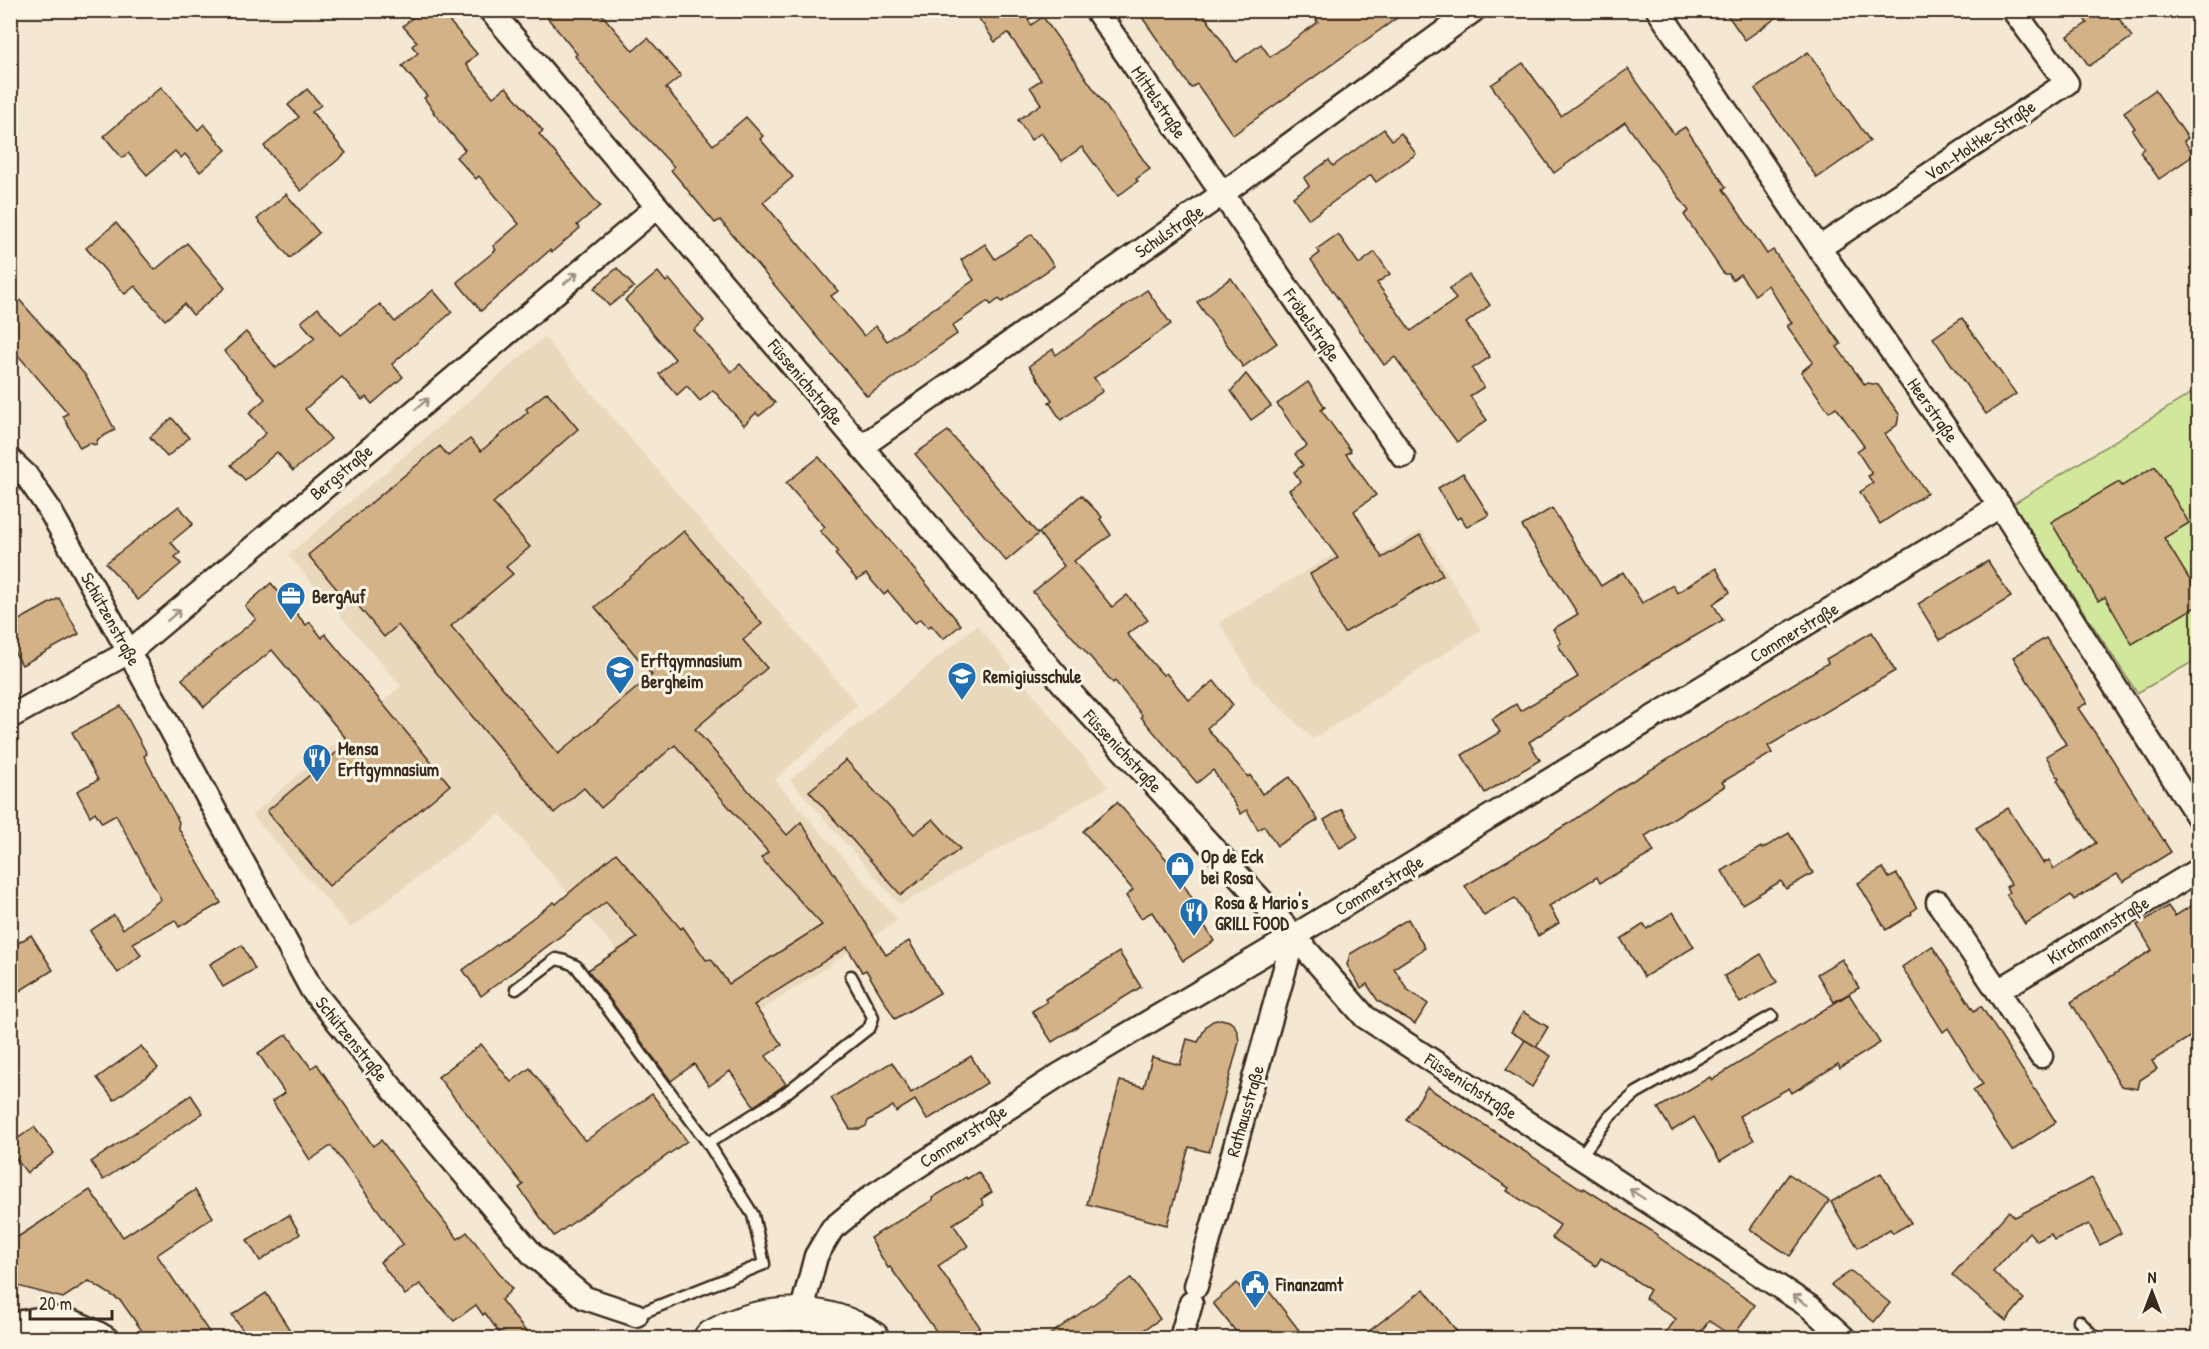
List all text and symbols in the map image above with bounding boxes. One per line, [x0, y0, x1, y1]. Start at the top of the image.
street label: Mittelstraße [1125, 61, 1193, 143]
street label: Von-Moltke-Straße [1920, 94, 2040, 186]
street label: Schulstraße [1130, 198, 1208, 264]
one-way arrow [563, 272, 579, 285]
street label: Fröbelstraße [1277, 283, 1346, 367]
street label: Füssenichstraße [762, 333, 849, 430]
street label: Heerstraße [1902, 373, 1964, 447]
one-way arrow [414, 397, 430, 410]
street label: Bergstraße [304, 438, 378, 506]
street label: Schützenstraße [75, 568, 147, 670]
office icon: BergAuf [275, 580, 307, 622]
place label: BergAuf [312, 584, 366, 610]
street label: Commerstraße [1745, 596, 1843, 668]
one-way arrow [167, 608, 182, 622]
place label: Erftgymnasium Bergheim [641, 648, 742, 695]
school or university icon: Erftgymnasium Bergheim [604, 654, 636, 696]
school or university icon: Remigiusschule [946, 660, 978, 702]
place label: Remigiusschule [983, 664, 1082, 690]
street label: Füssenichstraße [1077, 703, 1168, 798]
place label: Mensa Erftgymnasium [338, 736, 439, 783]
restaurant icon: Mensa Erftgymnasium [301, 742, 333, 784]
place label: Op de Eck bei Rosa [1201, 844, 1264, 890]
street label: Commerstraße [1330, 849, 1428, 921]
shop icon: Op de Eck bei Rosa [1164, 850, 1196, 892]
place label: Rosa & Mario's GRILL FOOD [1215, 890, 1308, 936]
street label: Kirchmannstraße [2043, 890, 2153, 970]
restaurant icon: Rosa & Mario's GRILL FOOD [1178, 896, 1210, 938]
street label: Schützenstraße [310, 991, 394, 1087]
street label: Füssenichstraße [1419, 1046, 1522, 1125]
street label: Rathausstraße [1220, 1062, 1270, 1160]
street label: Commerstraße [914, 1098, 1012, 1174]
one-way arrow [1629, 1188, 1646, 1200]
north arrow [2122, 1262, 2182, 1322]
text: N [2148, 1266, 2157, 1288]
public building icon: Finanzamt [1239, 1268, 1271, 1310]
place label: Finanzamt [1275, 1272, 1344, 1297]
scale bar [30, 1283, 112, 1321]
text: 20 m [39, 1291, 72, 1316]
one-way arrow [1792, 1294, 1809, 1306]

